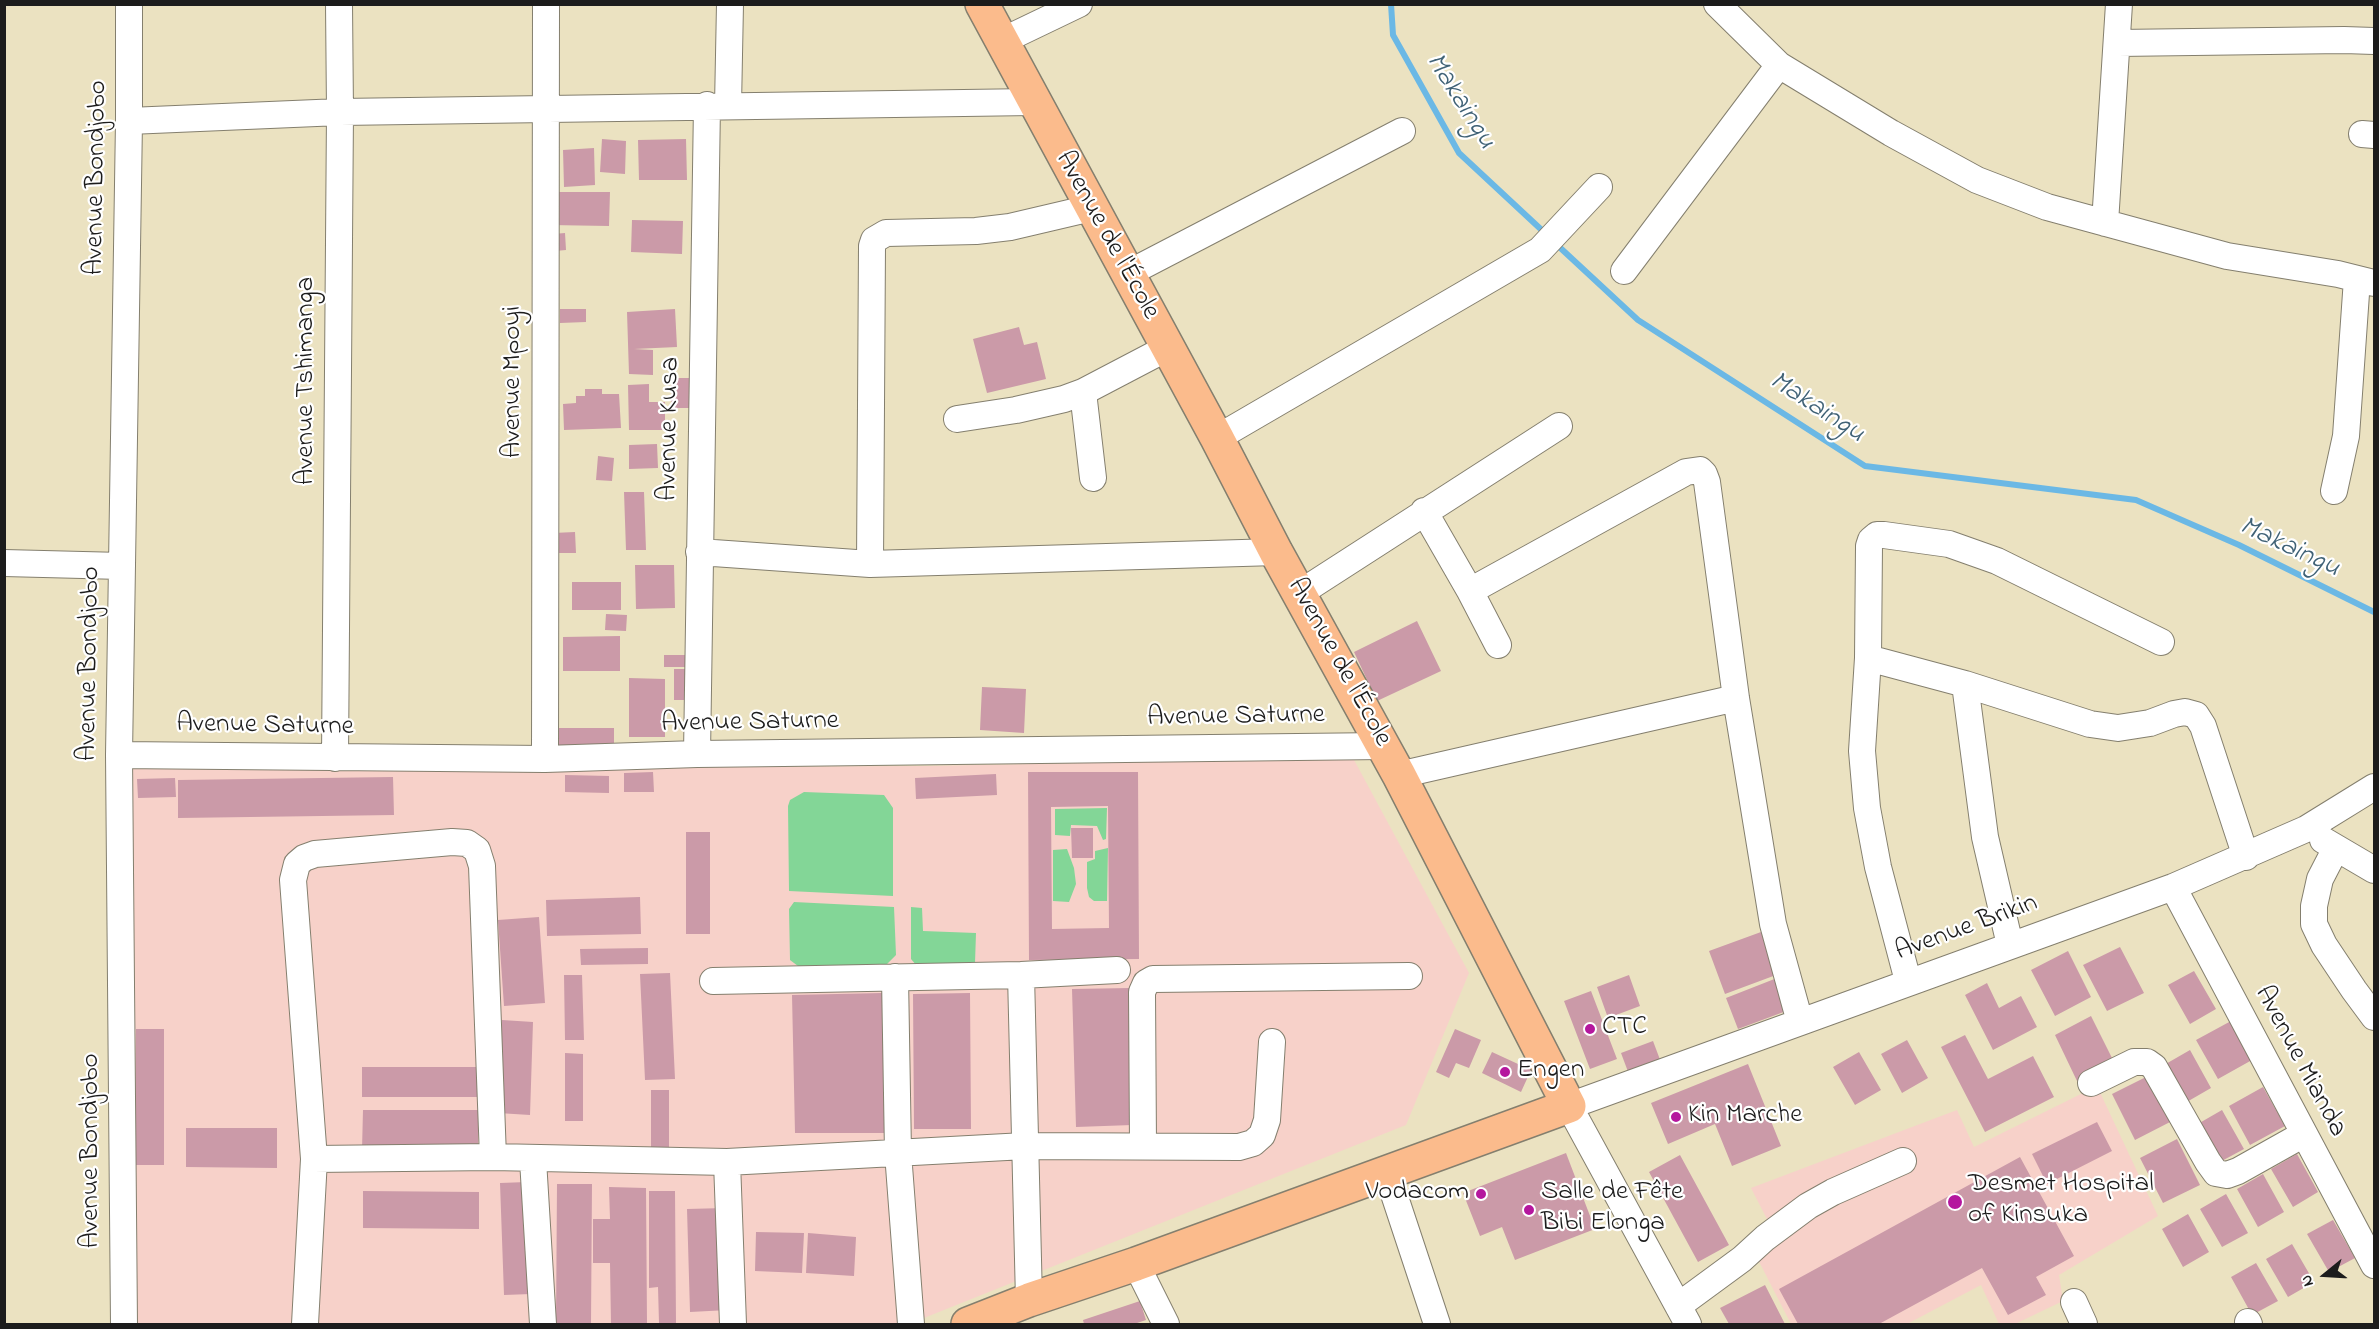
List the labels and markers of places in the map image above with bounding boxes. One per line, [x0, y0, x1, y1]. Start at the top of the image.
place label: CTC [1602, 1013, 1647, 1045]
marker: CTC [1583, 1022, 1597, 1036]
place label: Engen [1517, 1056, 1584, 1088]
marker: Engen [1498, 1065, 1512, 1079]
place label: Kin Marche [1688, 1101, 1802, 1133]
marker: Kin Marche [1669, 1110, 1683, 1124]
place label: Desmet Hospital of Kinsuka [1968, 1170, 2154, 1233]
place label: Vodacom [1366, 1178, 1469, 1210]
place label: Salle de Fête Bibi Elonga [1541, 1178, 1683, 1241]
marker: Vodacom [1474, 1187, 1488, 1201]
marker: Desmet Hospital of Kinsuka [1946, 1193, 1964, 1211]
marker: Salle de Fête Bibi Elonga [1522, 1203, 1536, 1217]

